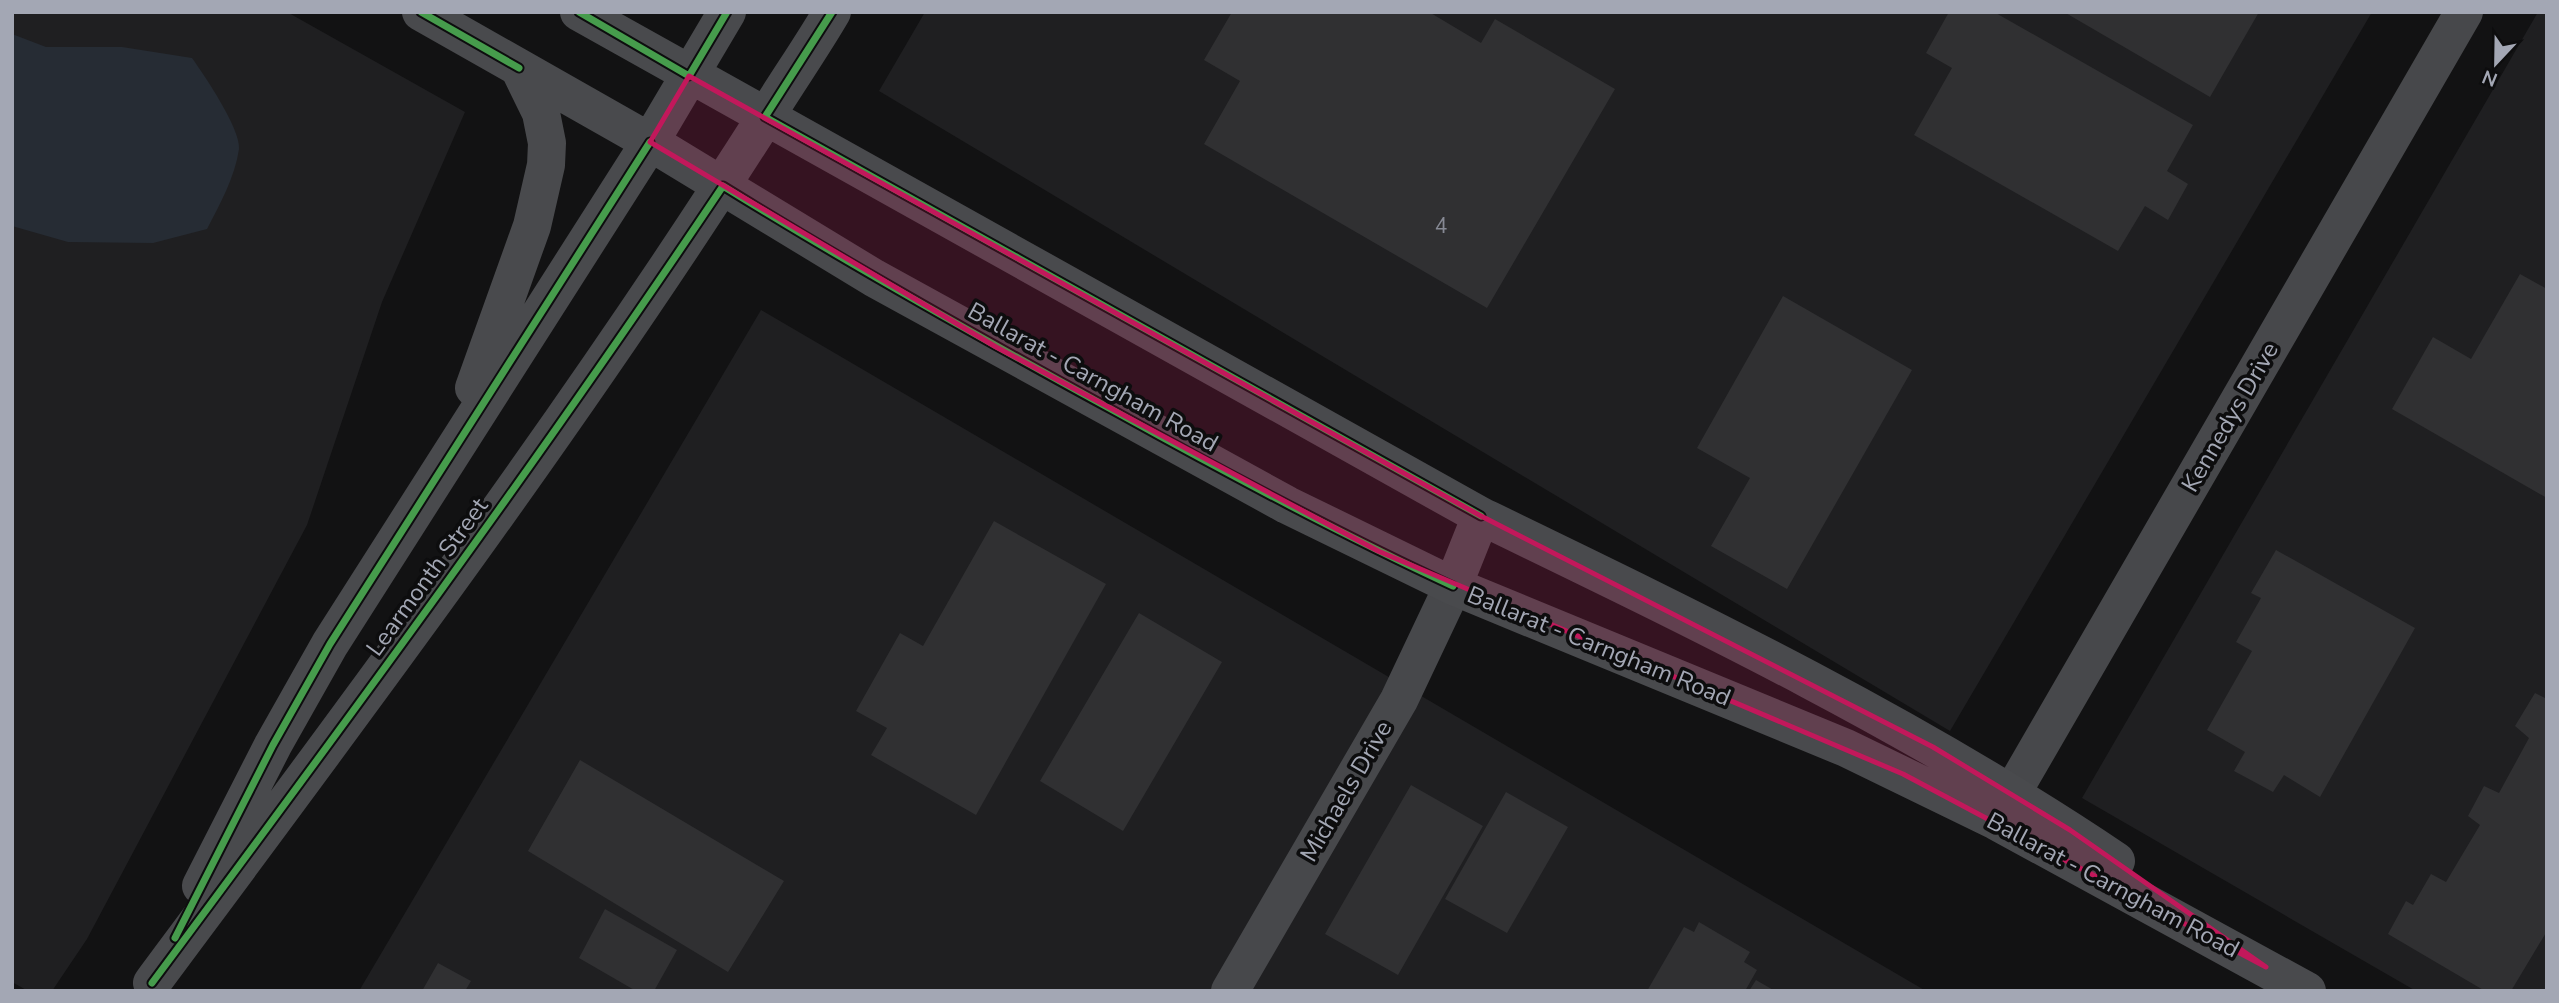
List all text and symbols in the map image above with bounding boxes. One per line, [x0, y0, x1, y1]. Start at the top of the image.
north arrow [2461, 28, 2531, 98]
text: N [2479, 63, 2501, 93]
house number: 4 [1435, 212, 1447, 240]
street label: Ballarat - Carngham Road [962, 295, 1224, 459]
street label: Kennedys Drive [2174, 336, 2286, 498]
street label: Learmonth Street [359, 491, 496, 663]
street label: Ballarat - Carngham Road [1462, 578, 1736, 714]
street label: Michaels Drive [1293, 715, 1399, 867]
street label: Ballarat - Carngham Road [1981, 805, 2245, 965]

